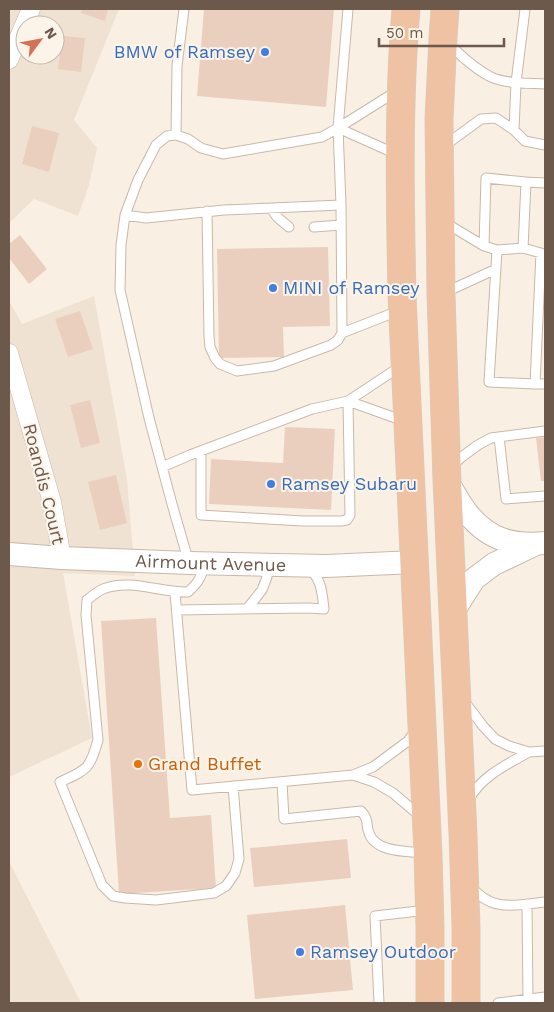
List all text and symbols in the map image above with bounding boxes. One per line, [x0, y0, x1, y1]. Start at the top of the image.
north arrow [15, 15, 65, 65]
scale bar [379, 15, 504, 47]
text: N [41, 24, 61, 42]
text: 50 m [386, 24, 423, 42]
place label: BMW of Ramsey [114, 41, 256, 62]
marker: BMW of Ramsey [259, 46, 271, 58]
place label: MINI of Ramsey [283, 277, 420, 298]
marker: MINI of Ramsey [267, 282, 279, 294]
street label: Roandis Court [19, 421, 70, 547]
place label: Ramsey Subaru [281, 473, 417, 494]
marker: Ramsey Subaru [265, 478, 277, 490]
street label: Airmount Avenue [135, 550, 286, 575]
place label: Grand Buffet [148, 753, 262, 774]
marker: Grand Buffet [132, 758, 144, 770]
place label: Ramsey Outdoor [310, 941, 456, 962]
marker: Ramsey Outdoor [294, 946, 306, 958]

